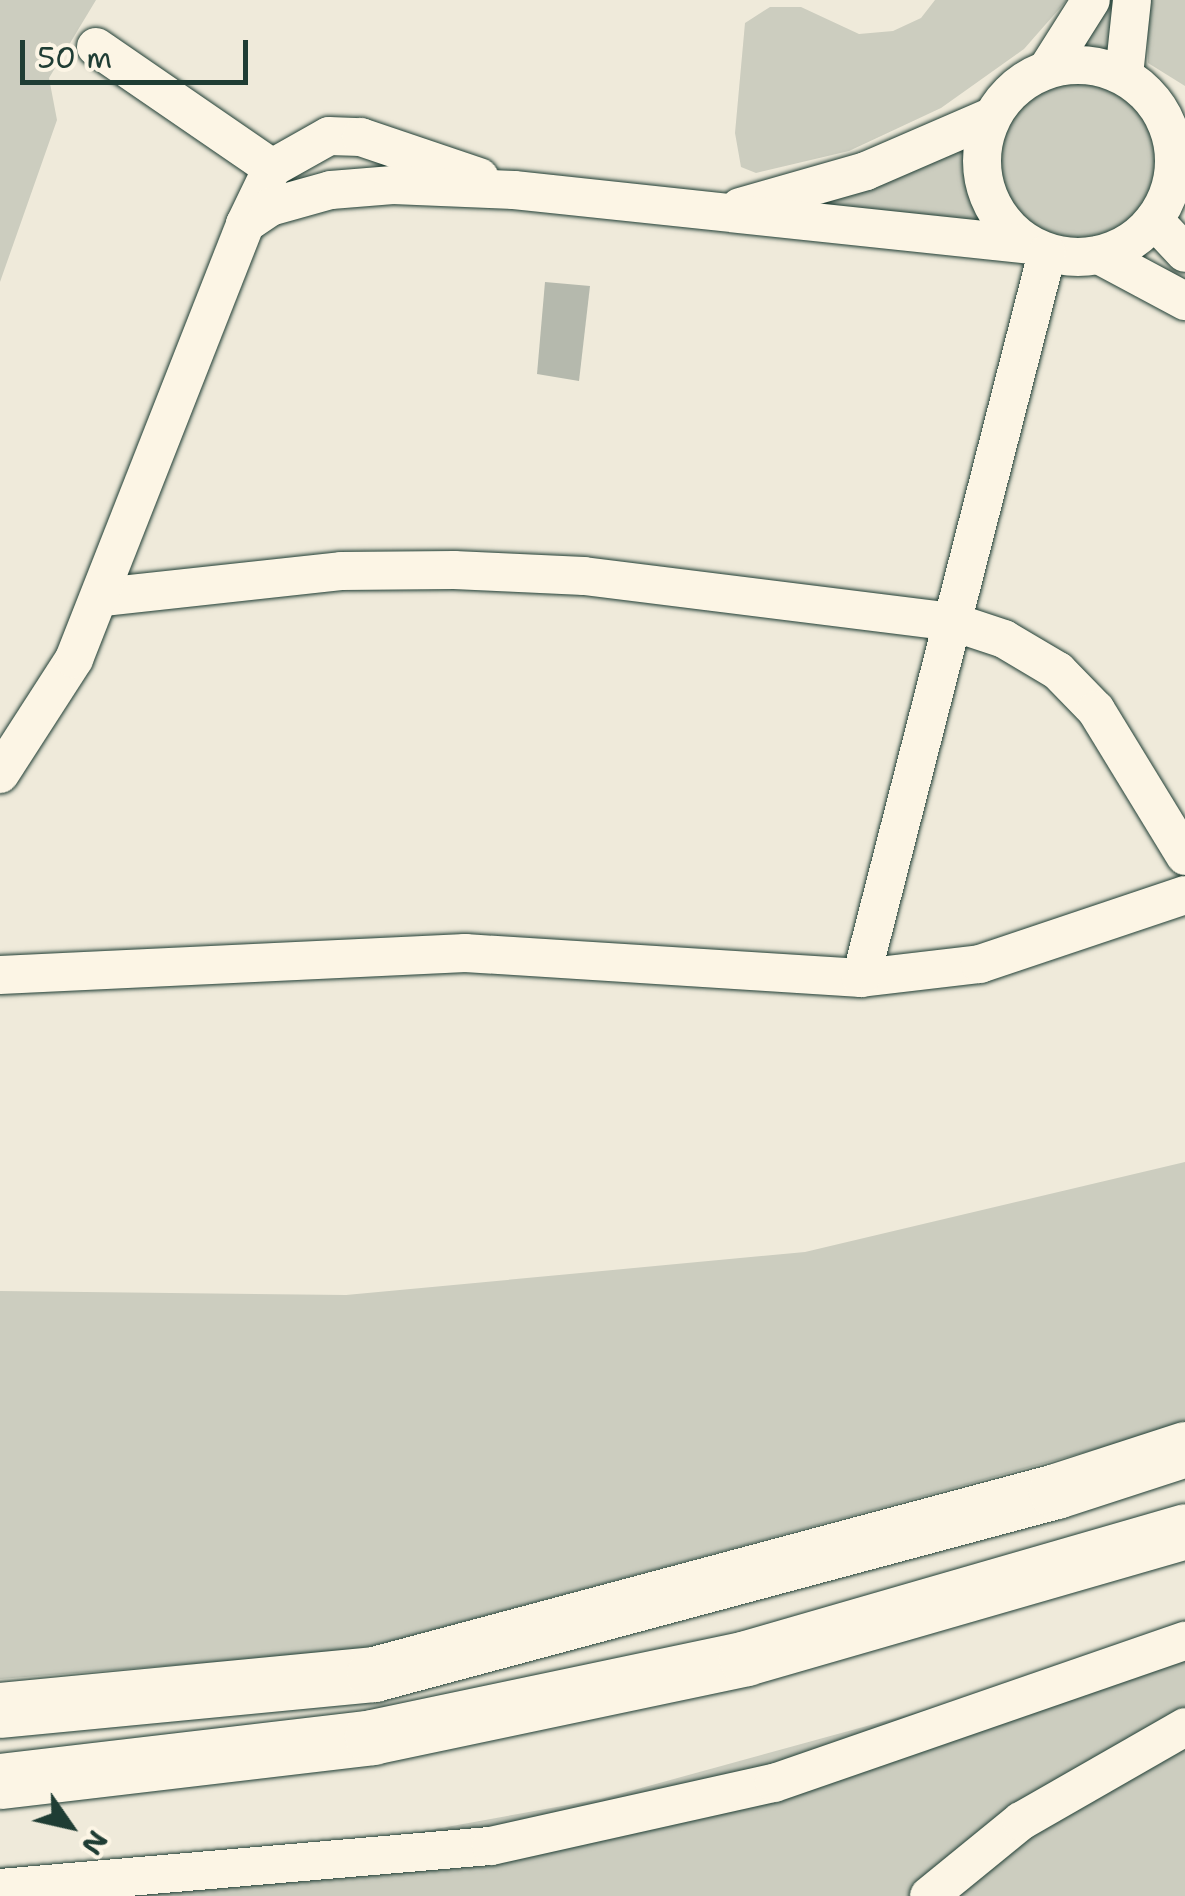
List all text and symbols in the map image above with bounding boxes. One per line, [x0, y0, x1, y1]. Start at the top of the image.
scale bar [25, 20, 252, 82]
text: 50 m [37, 37, 112, 78]
north arrow [20, 1776, 120, 1876]
text: N [73, 1823, 117, 1863]

